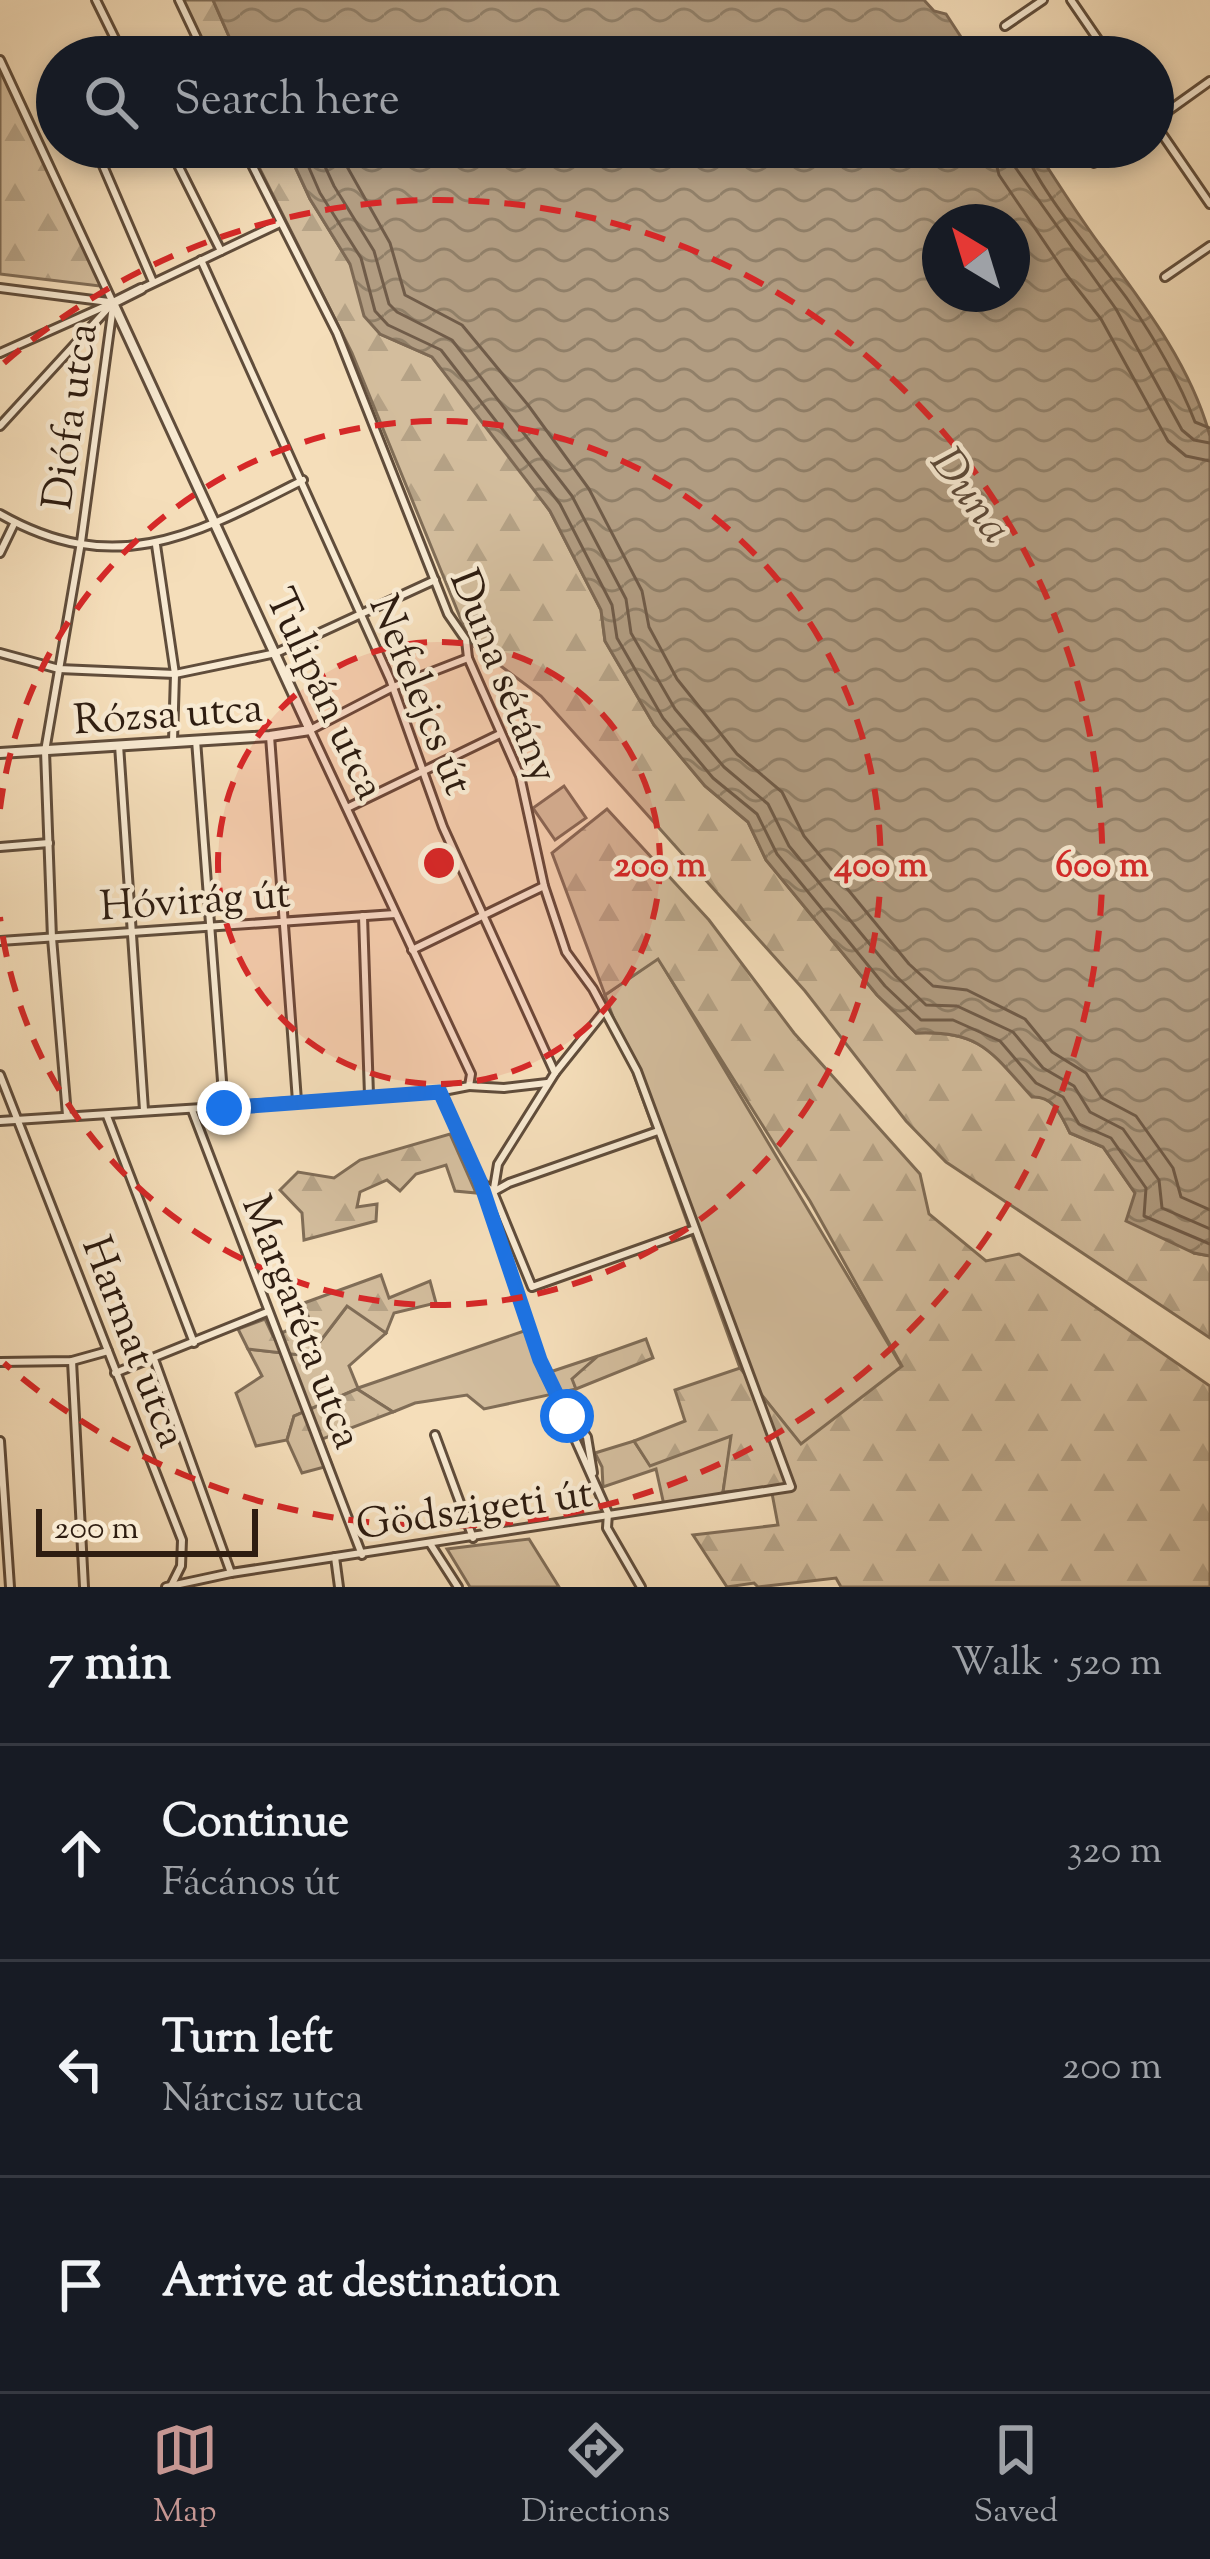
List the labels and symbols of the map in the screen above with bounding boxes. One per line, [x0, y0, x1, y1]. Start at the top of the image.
north arrow [922, 204, 1030, 312]
street label: Diófa utca [30, 320, 116, 514]
water label: Duna [911, 436, 1026, 559]
street label: Duna sétány [431, 561, 571, 792]
street label: Tulipán utca [247, 580, 398, 811]
street label: Nefelejcs út [351, 587, 486, 805]
street label: Rózsa utca [72, 680, 265, 754]
text: 200 m [614, 841, 706, 893]
text: 400 m [833, 841, 928, 893]
text: 600 m [1055, 841, 1149, 893]
centre of rings [418, 842, 460, 884]
street label: Hóvirág út [98, 866, 293, 940]
route end [197, 1081, 251, 1135]
street label: Margaréta utca [223, 1187, 375, 1458]
street label: Harmat utca [64, 1229, 199, 1457]
route start [540, 1389, 594, 1443]
street label: Gödszigeti út [352, 1466, 597, 1558]
scale bar [36, 1503, 258, 1556]

